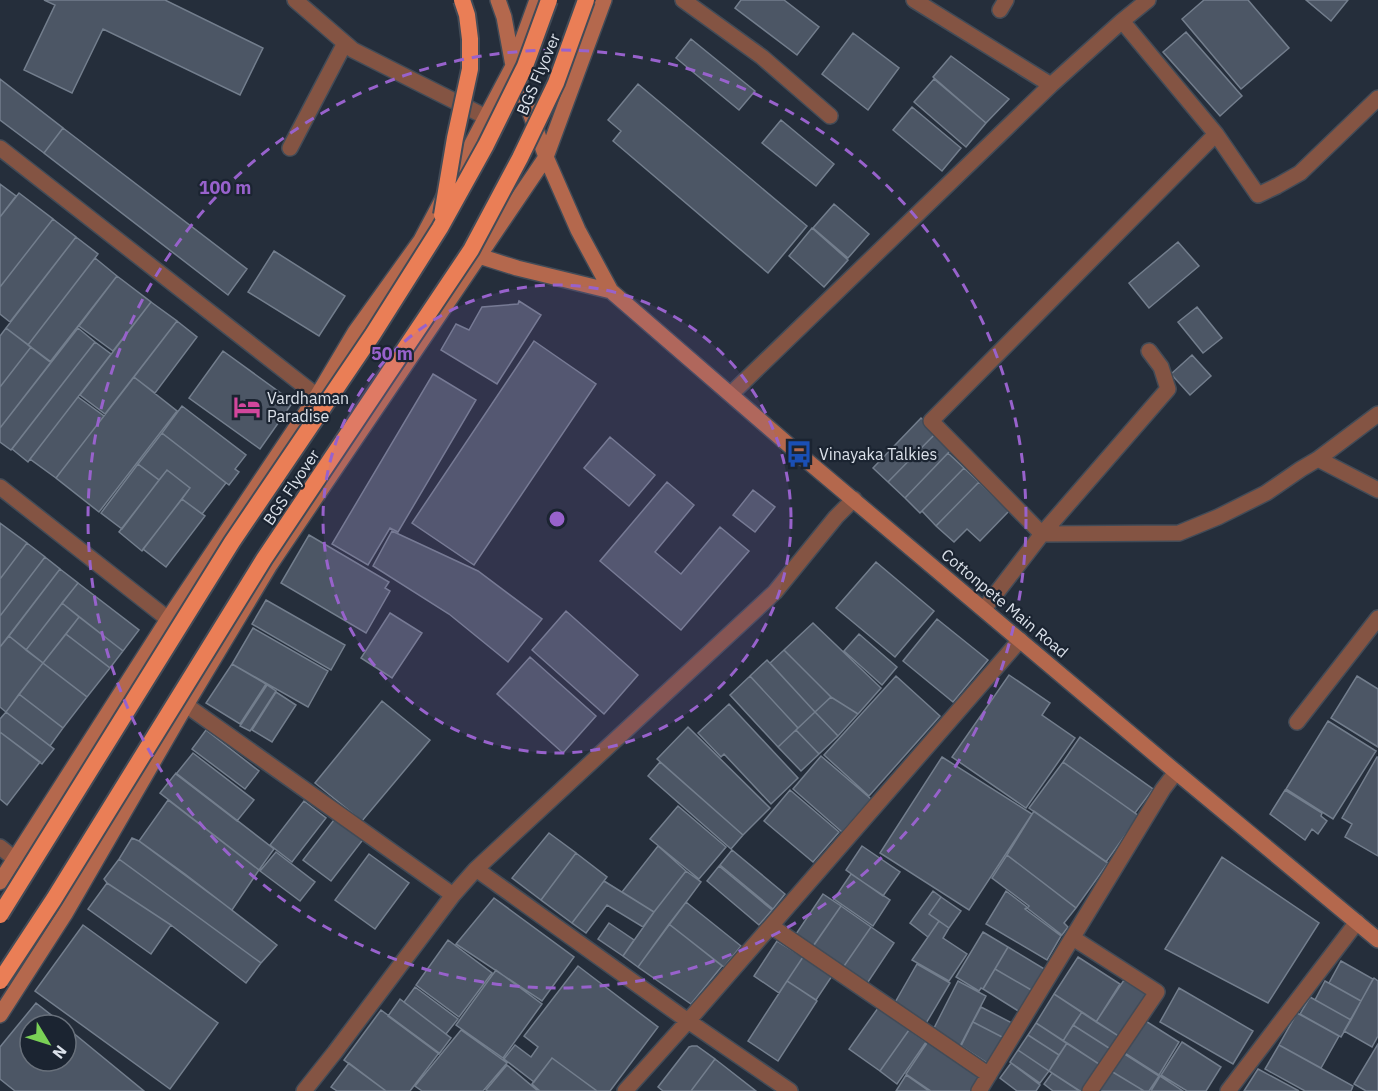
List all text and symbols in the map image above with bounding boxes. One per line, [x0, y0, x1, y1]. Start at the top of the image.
street label: BGS Flyover [512, 30, 564, 118]
text: 100 m [199, 176, 251, 199]
text: 50 m [371, 342, 413, 365]
place label: Vardhaman Paradise [267, 388, 349, 426]
hotel icon: Vardhaman Paradise [232, 392, 262, 422]
bus stop icon: Vinayaka Talkies [784, 439, 814, 469]
place label: Vinayaka Talkies [819, 444, 937, 464]
street label: BGS Flyover [258, 445, 324, 529]
centre of rings [547, 509, 567, 529]
street label: Cottonpete Main Road [938, 544, 1072, 662]
north arrow [18, 1013, 78, 1073]
text: N [48, 1042, 71, 1063]

